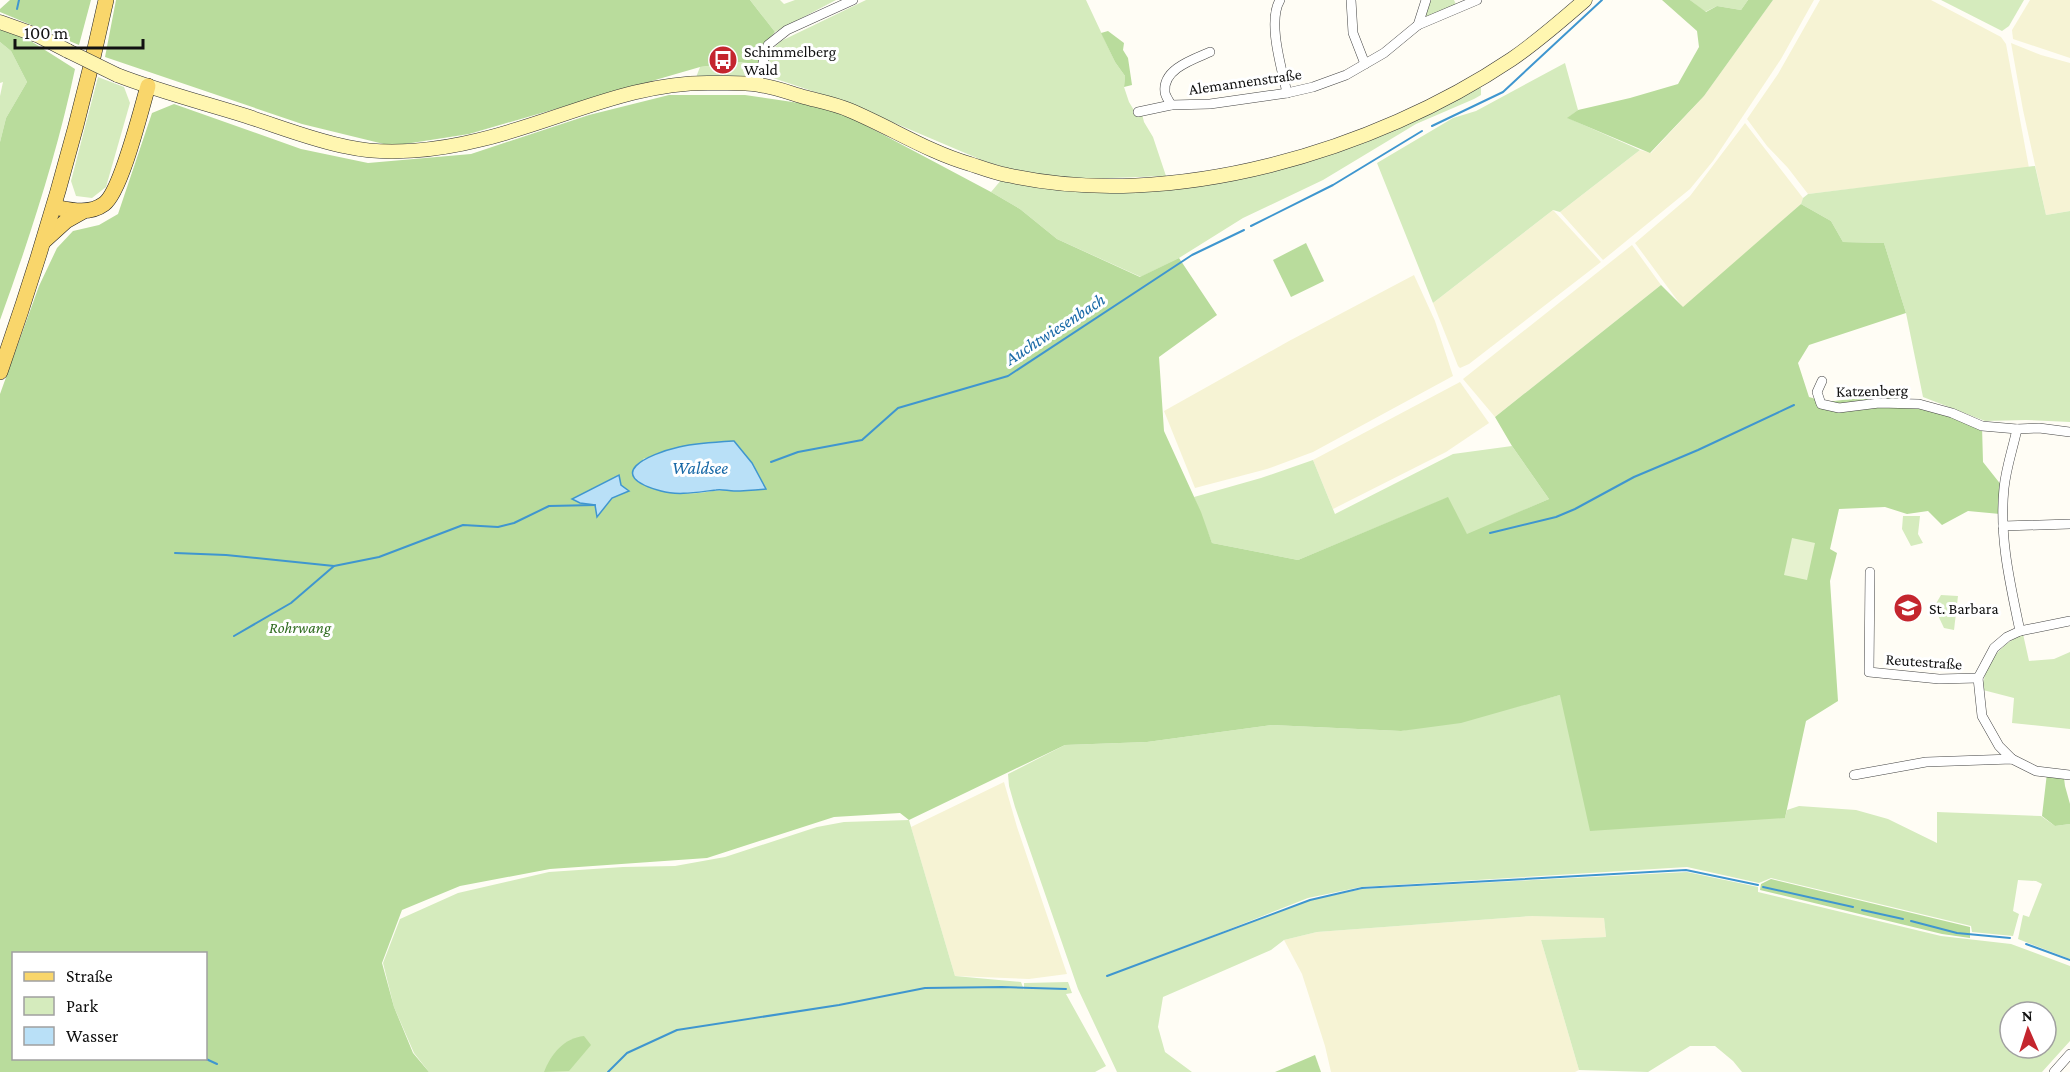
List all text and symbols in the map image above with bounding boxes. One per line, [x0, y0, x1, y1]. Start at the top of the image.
scale bar [15, 12, 142, 50]
text: 100 m [24, 23, 69, 43]
place label: Schimmelberg Wald [744, 43, 836, 78]
bus stop icon: Schimmelberg Wald [707, 44, 739, 76]
street label: Alemannenstraße [1188, 65, 1303, 98]
water label: Auchtwiesenbach [1000, 289, 1109, 369]
street label: Katzenberg [1836, 381, 1909, 401]
water label: Waldsee [672, 458, 728, 478]
school or university icon: St. Barbara [1892, 592, 1924, 624]
place label: St. Barbara [1929, 600, 1999, 617]
park label: Rohrwang [269, 619, 332, 637]
street label: Reutestraße [1885, 650, 1963, 673]
legend [12, 952, 207, 1060]
text: Straße [66, 966, 113, 986]
text: Park [66, 996, 98, 1016]
north arrow [1998, 1000, 2058, 1060]
text: N [2021, 1007, 2033, 1024]
text: Wasser [66, 1026, 119, 1046]

